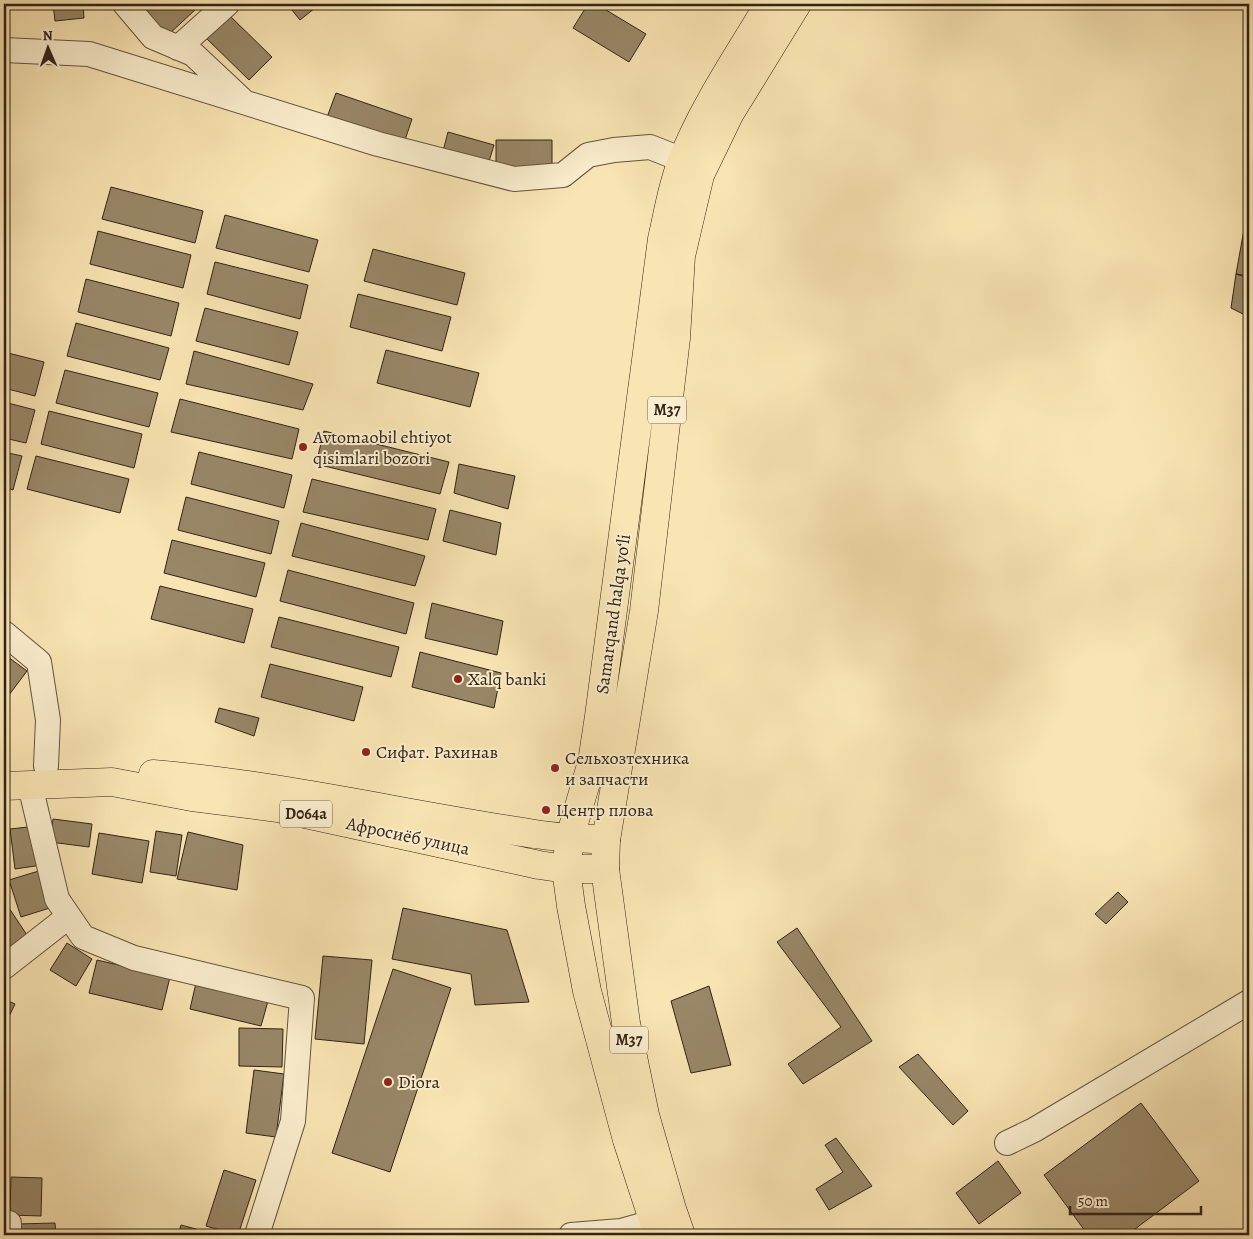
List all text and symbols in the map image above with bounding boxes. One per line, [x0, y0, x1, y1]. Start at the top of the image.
north arrow [22, 22, 72, 72]
text: N [42, 26, 53, 45]
road number: M37 [648, 396, 686, 424]
place label: Avtomaobil ehtiyot qisimlari bozori [312, 425, 452, 470]
marker: Avtomaobil ehtiyot qisimlari bozori [297, 441, 309, 453]
street label: Samarqand halqa yoʻli [590, 532, 636, 696]
place label: Xalq banki [468, 667, 547, 691]
marker: Xalq banki [452, 673, 464, 685]
place label: Сифат. Рахинав [376, 740, 498, 764]
marker: Сифат. Рахинав [360, 746, 372, 758]
place label: Сельхозтехника и запчасти [565, 746, 690, 791]
marker: Сельхозтехника и запчасти [549, 762, 561, 774]
place label: Центр плова [556, 798, 654, 822]
road number: D064a [280, 801, 332, 828]
marker: Центр плова [540, 804, 552, 816]
street label: Афросиёб улица [343, 811, 472, 861]
road number: M37 [610, 1026, 648, 1054]
place label: Diora [398, 1070, 440, 1094]
marker: Diora [382, 1076, 394, 1088]
scale bar [1070, 1184, 1202, 1216]
text: 50 m [1078, 1191, 1108, 1211]

